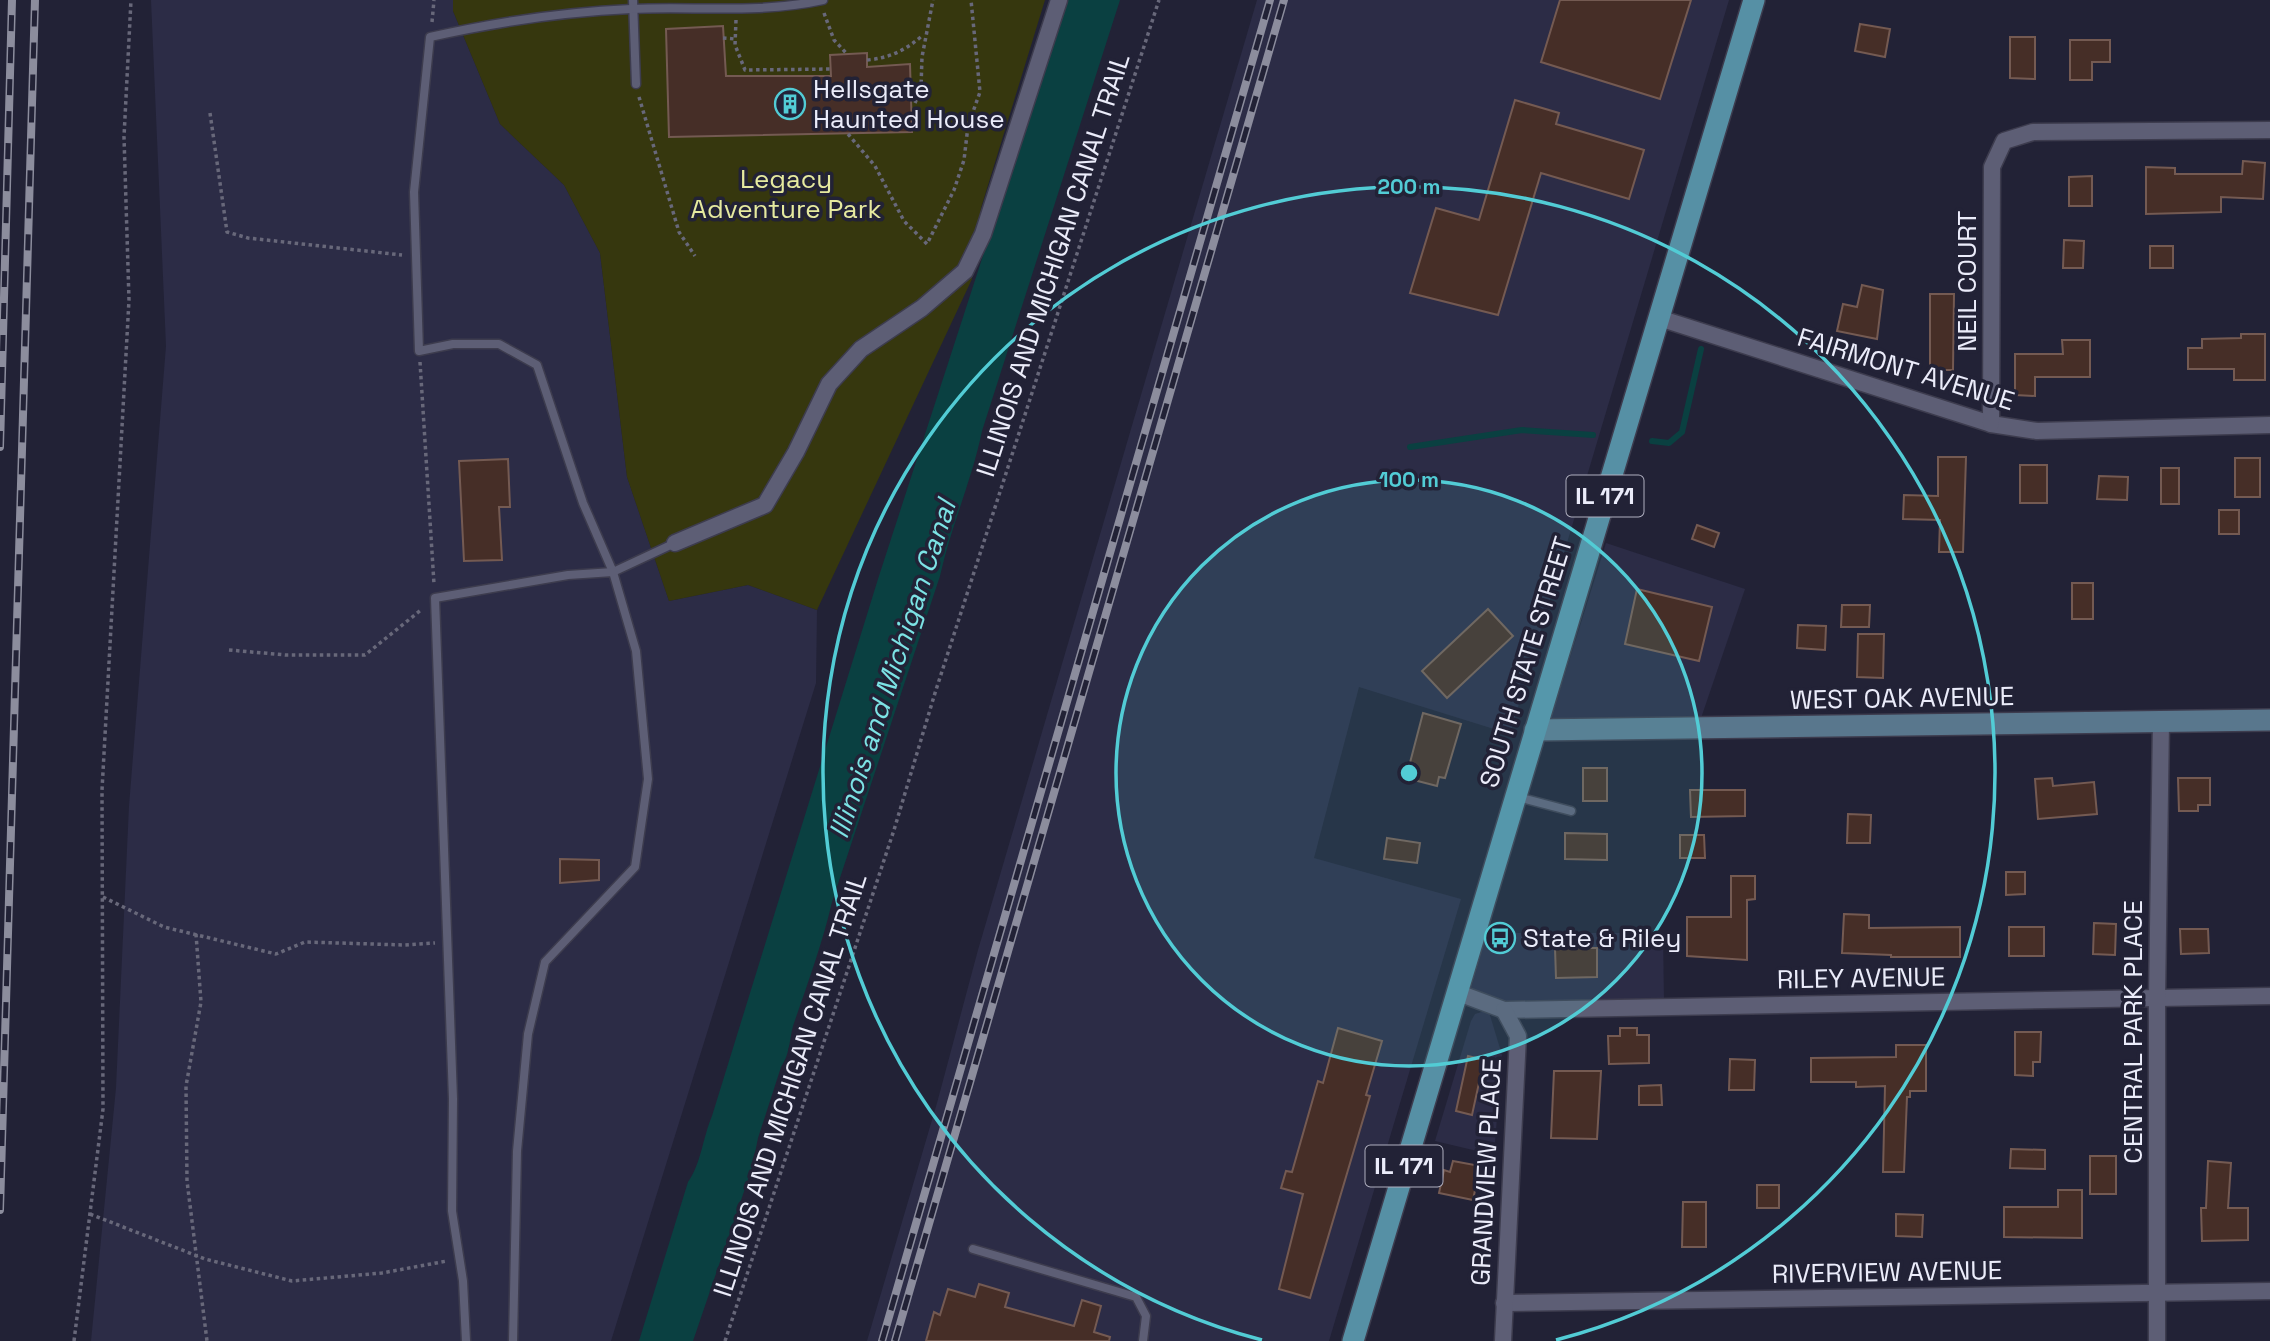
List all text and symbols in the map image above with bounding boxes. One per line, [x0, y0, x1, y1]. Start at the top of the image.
street label: ILLINOIS AND MICHIGAN CANAL TRAIL [968, 49, 1138, 481]
place label: Hellsgate Haunted House [813, 72, 1005, 136]
building icon: Hellsgate Haunted House [773, 87, 807, 121]
park label: Legacy Adventure Park [691, 162, 881, 226]
text: 200 m [1378, 173, 1440, 200]
street label: NEIL COURT [1950, 210, 1984, 352]
street label: FAIRMONT AVENUE [1793, 320, 2019, 418]
text: 100 m [1379, 466, 1439, 493]
road number: IL 171 [1566, 476, 1644, 516]
water label: Illinois and Michigan Canal [820, 492, 965, 843]
street label: SOUTH STATE STREET [1472, 532, 1580, 792]
street label: WEST OAK AVENUE [1789, 679, 2015, 717]
centre of rings [1397, 761, 1421, 785]
street label: ILLINOIS AND MICHIGAN CANAL TRAIL [705, 869, 875, 1301]
street label: CENTRAL PARK PLACE [2116, 900, 2150, 1164]
bus stop icon: State & Riley [1483, 921, 1517, 955]
place label: State & Riley [1523, 921, 1681, 955]
street label: RILEY AVENUE [1777, 960, 1945, 996]
street label: GRANDVIEW PLACE [1463, 1057, 1509, 1287]
road number: IL 171 [1366, 1146, 1442, 1186]
street label: RIVERVIEW AVENUE [1771, 1253, 2003, 1291]

